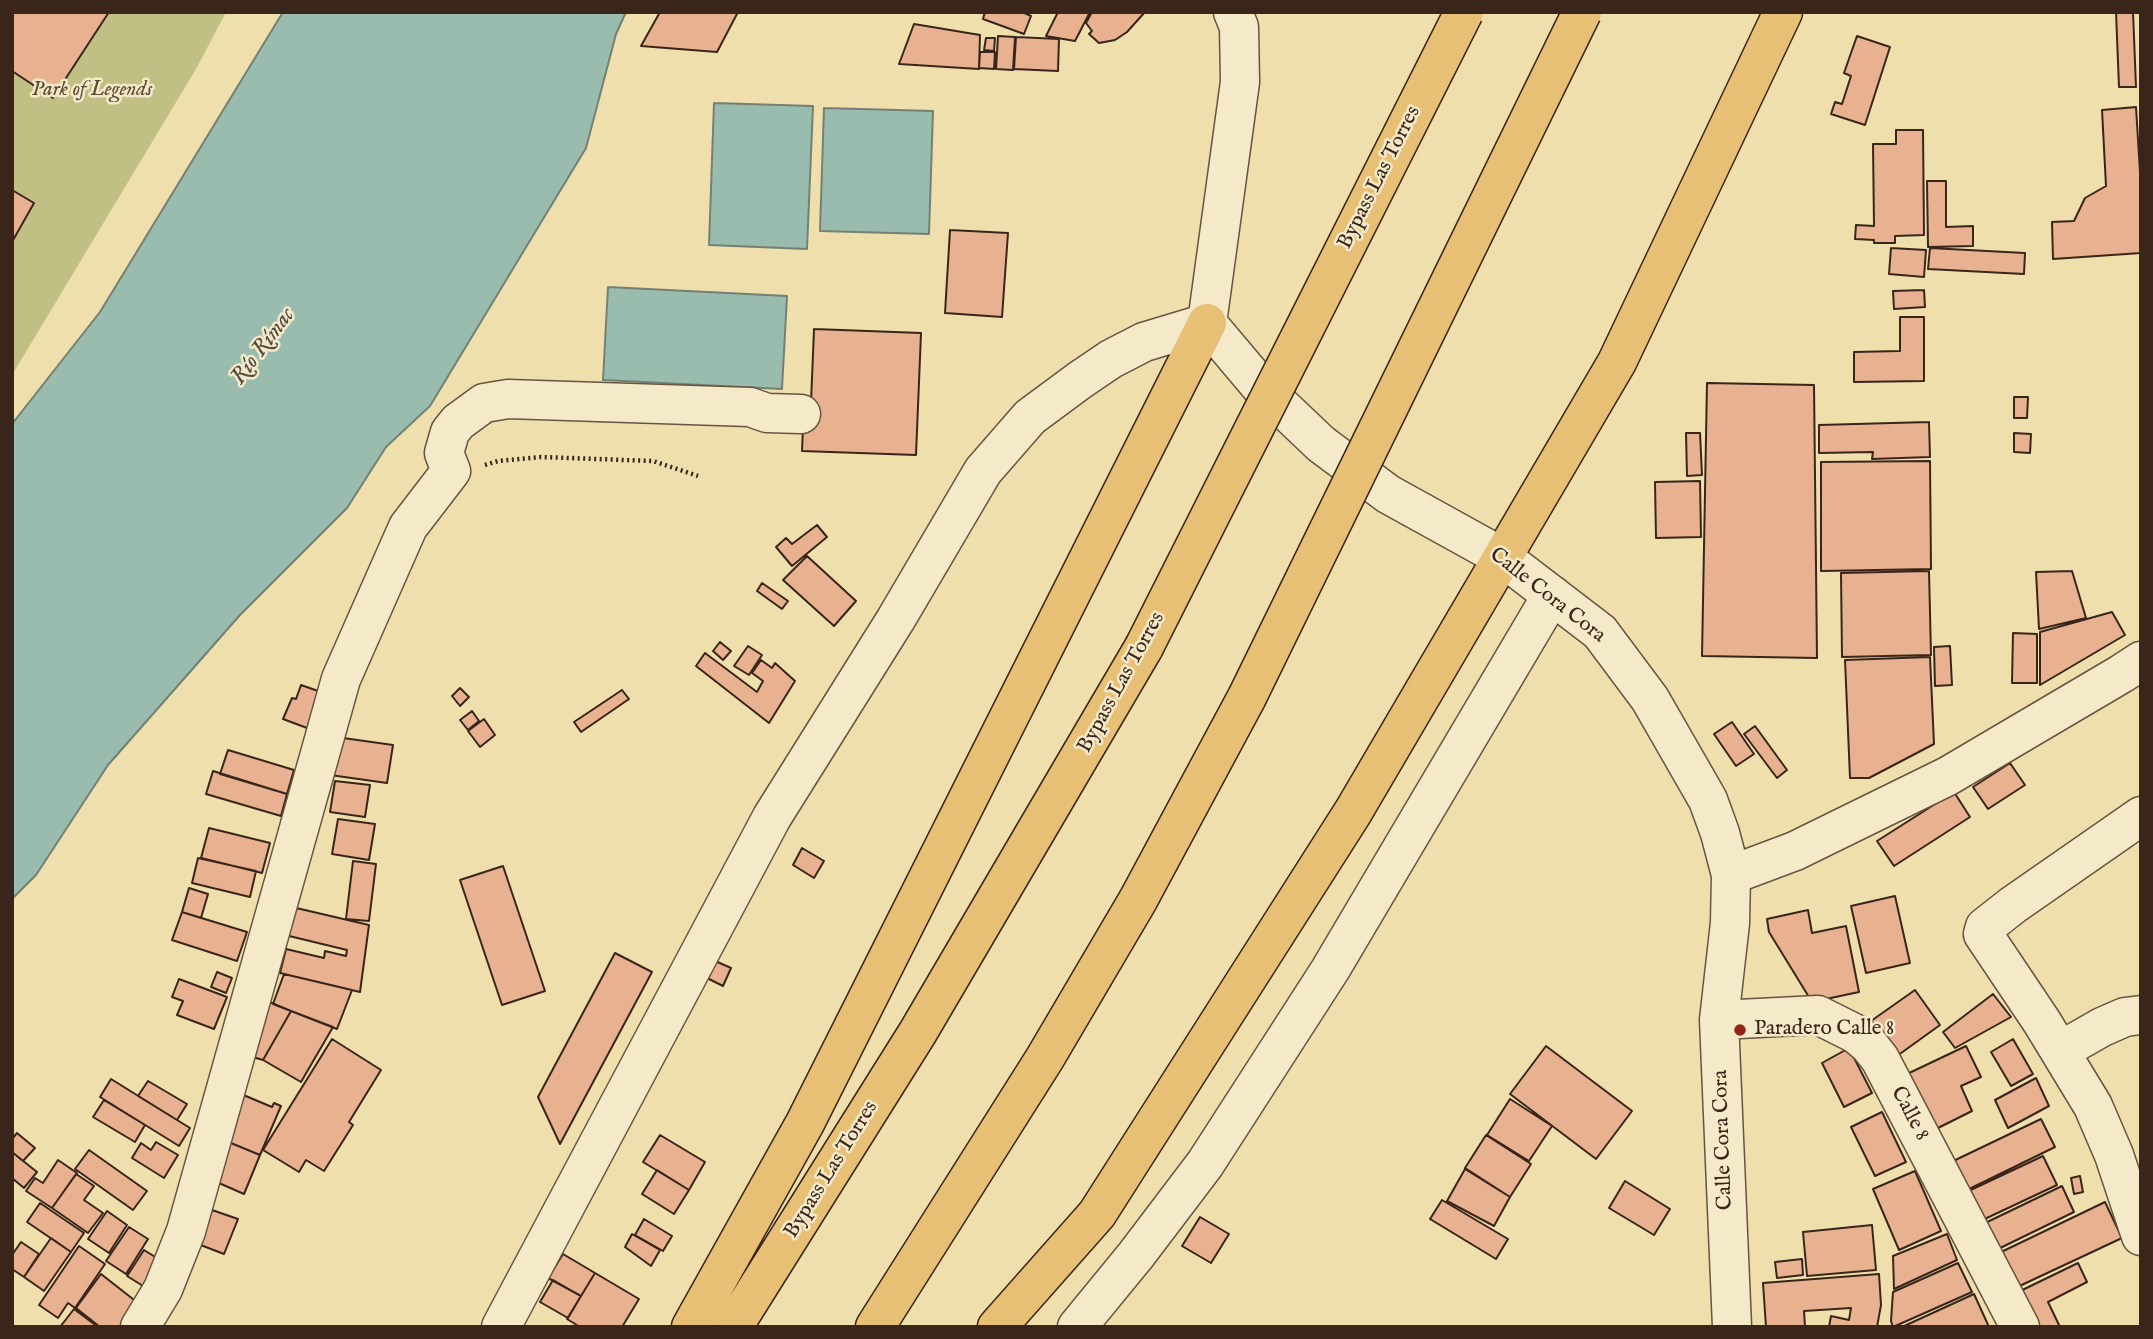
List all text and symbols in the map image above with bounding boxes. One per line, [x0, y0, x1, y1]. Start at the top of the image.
park label: Park of Legends [32, 78, 152, 104]
street label: Bypass Las Torres [1333, 102, 1427, 254]
water label: Río Rímac [226, 303, 302, 391]
street label: Calle Cora Cora [1484, 543, 1610, 649]
street label: Bypass Las Torres [1073, 608, 1171, 758]
place label: Paradero Calle 8 [1754, 1017, 1894, 1043]
marker: Paradero Calle 8 [1732, 1022, 1748, 1038]
street label: Calle Cora Cora [1709, 1069, 1739, 1211]
street label: Calle 8 [1884, 1083, 1934, 1145]
street label: Bypass Las Torres [780, 1097, 884, 1243]

